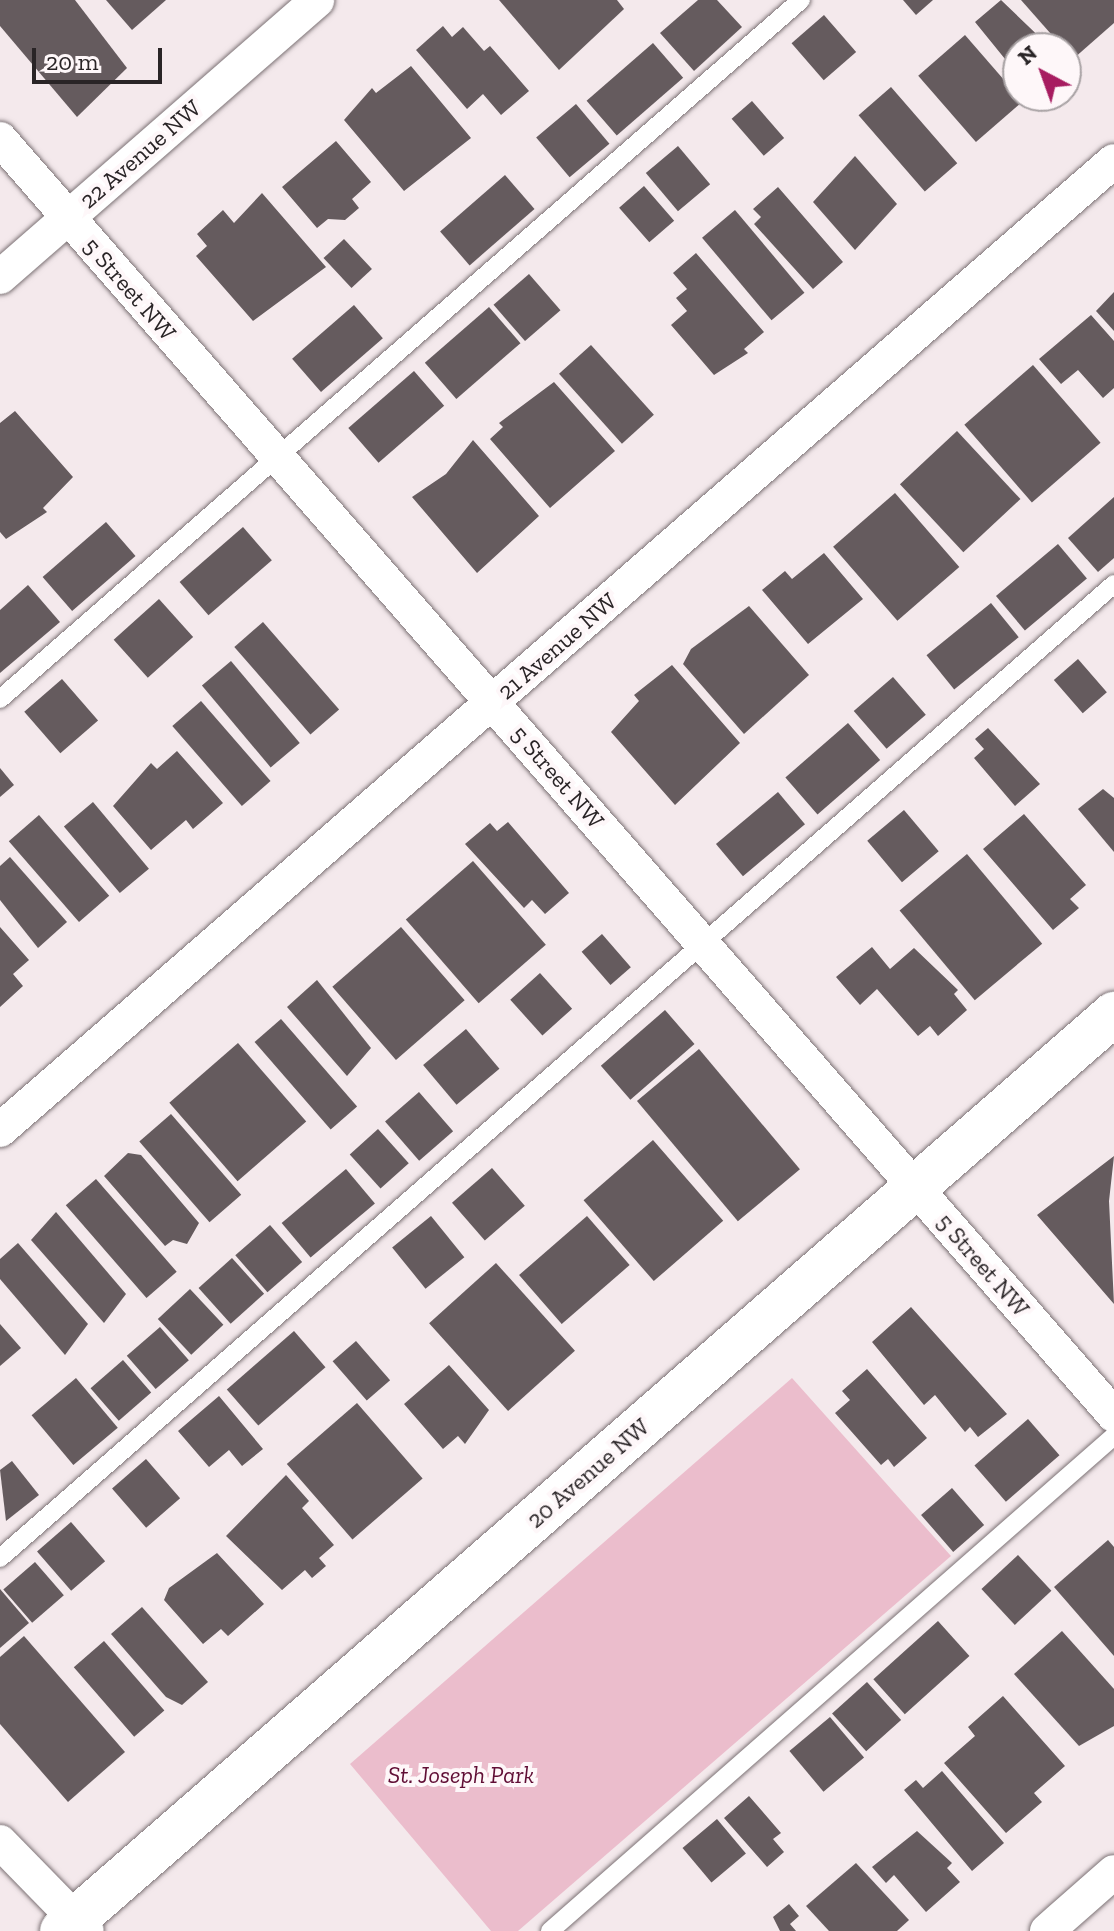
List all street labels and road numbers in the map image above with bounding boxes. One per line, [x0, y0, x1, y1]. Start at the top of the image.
street label: 22 Avenue NW [73, 93, 207, 215]
street label: 5 Street NW [78, 232, 182, 346]
street label: 21 Avenue NW [491, 586, 623, 706]
street label: 5 Street NW [506, 720, 610, 834]
street label: 5 Street NW [931, 1208, 1035, 1322]
street label: 20 Avenue NW [521, 1412, 655, 1534]

